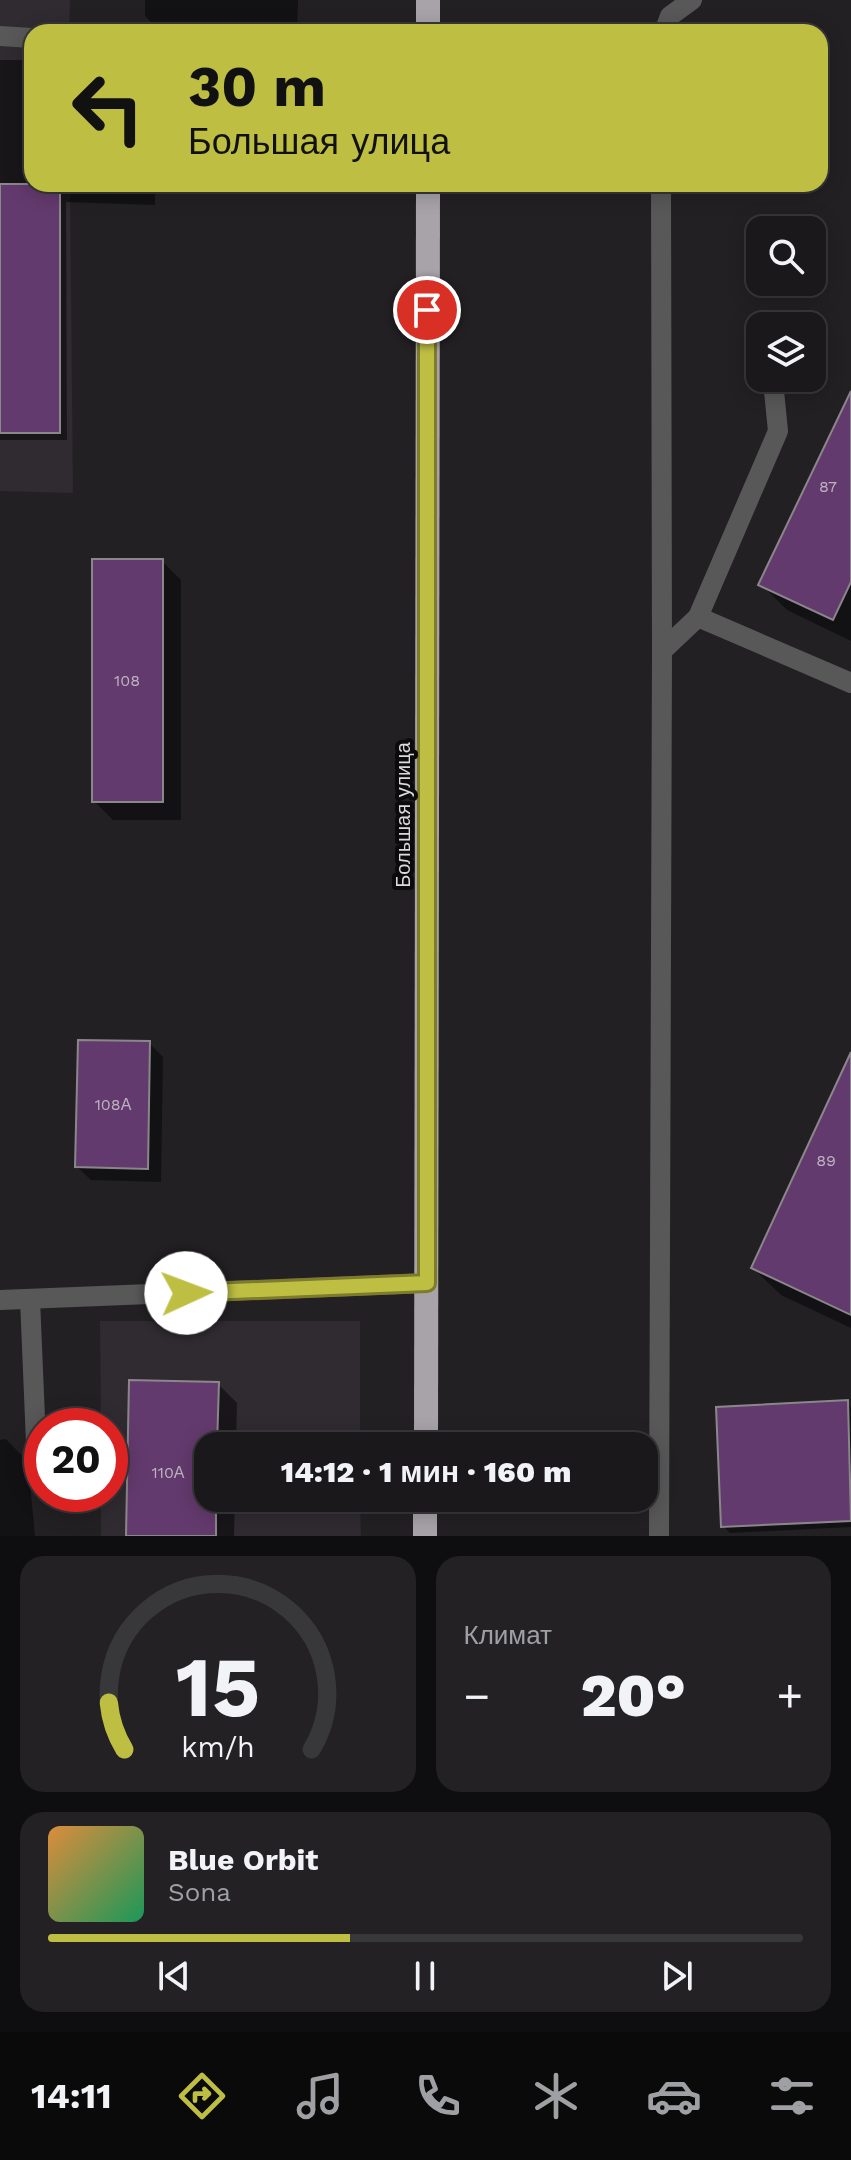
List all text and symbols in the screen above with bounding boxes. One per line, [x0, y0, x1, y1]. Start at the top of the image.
text: 30 m [188, 54, 326, 120]
icon: left [56, 56, 160, 160]
text: Большая улица [188, 121, 450, 163]
map controls [746, 216, 826, 392]
button: search [746, 216, 826, 296]
pin [393, 276, 461, 344]
icon: arrive [405, 288, 449, 332]
button: layers [746, 312, 826, 392]
house number: 87 [819, 477, 837, 496]
house number: 108 [114, 671, 140, 690]
street label: Большая улица [391, 741, 415, 888]
house number: 108А [95, 1095, 132, 1114]
house number: 89 [816, 1151, 836, 1170]
position arrow [144, 1251, 228, 1335]
speed limit sign: 20 [24, 1408, 128, 1512]
text: 14:12 · 1 мин · 160 m [281, 1454, 571, 1489]
house number: 110А [151, 1463, 185, 1482]
text: Климат [464, 1620, 552, 1650]
text: 15 [176, 1639, 260, 1736]
text: 20° [580, 1660, 686, 1731]
text: − [464, 1670, 490, 1722]
text: + [776, 1670, 803, 1722]
text: km/h [181, 1730, 255, 1764]
text: Blue Orbit [168, 1842, 318, 1877]
text: Sona [168, 1877, 231, 1907]
icon: previous [152, 1954, 196, 1998]
icon: pause [403, 1954, 447, 1998]
icon: next [655, 1954, 699, 1998]
icon: directions [174, 2068, 230, 2124]
icon: music [292, 2068, 348, 2124]
icon: phone [410, 2068, 466, 2124]
icon: climate [528, 2068, 584, 2124]
icon: car [646, 2068, 702, 2124]
icon: filters [764, 2068, 820, 2124]
text: 14:11 [31, 2075, 112, 2117]

